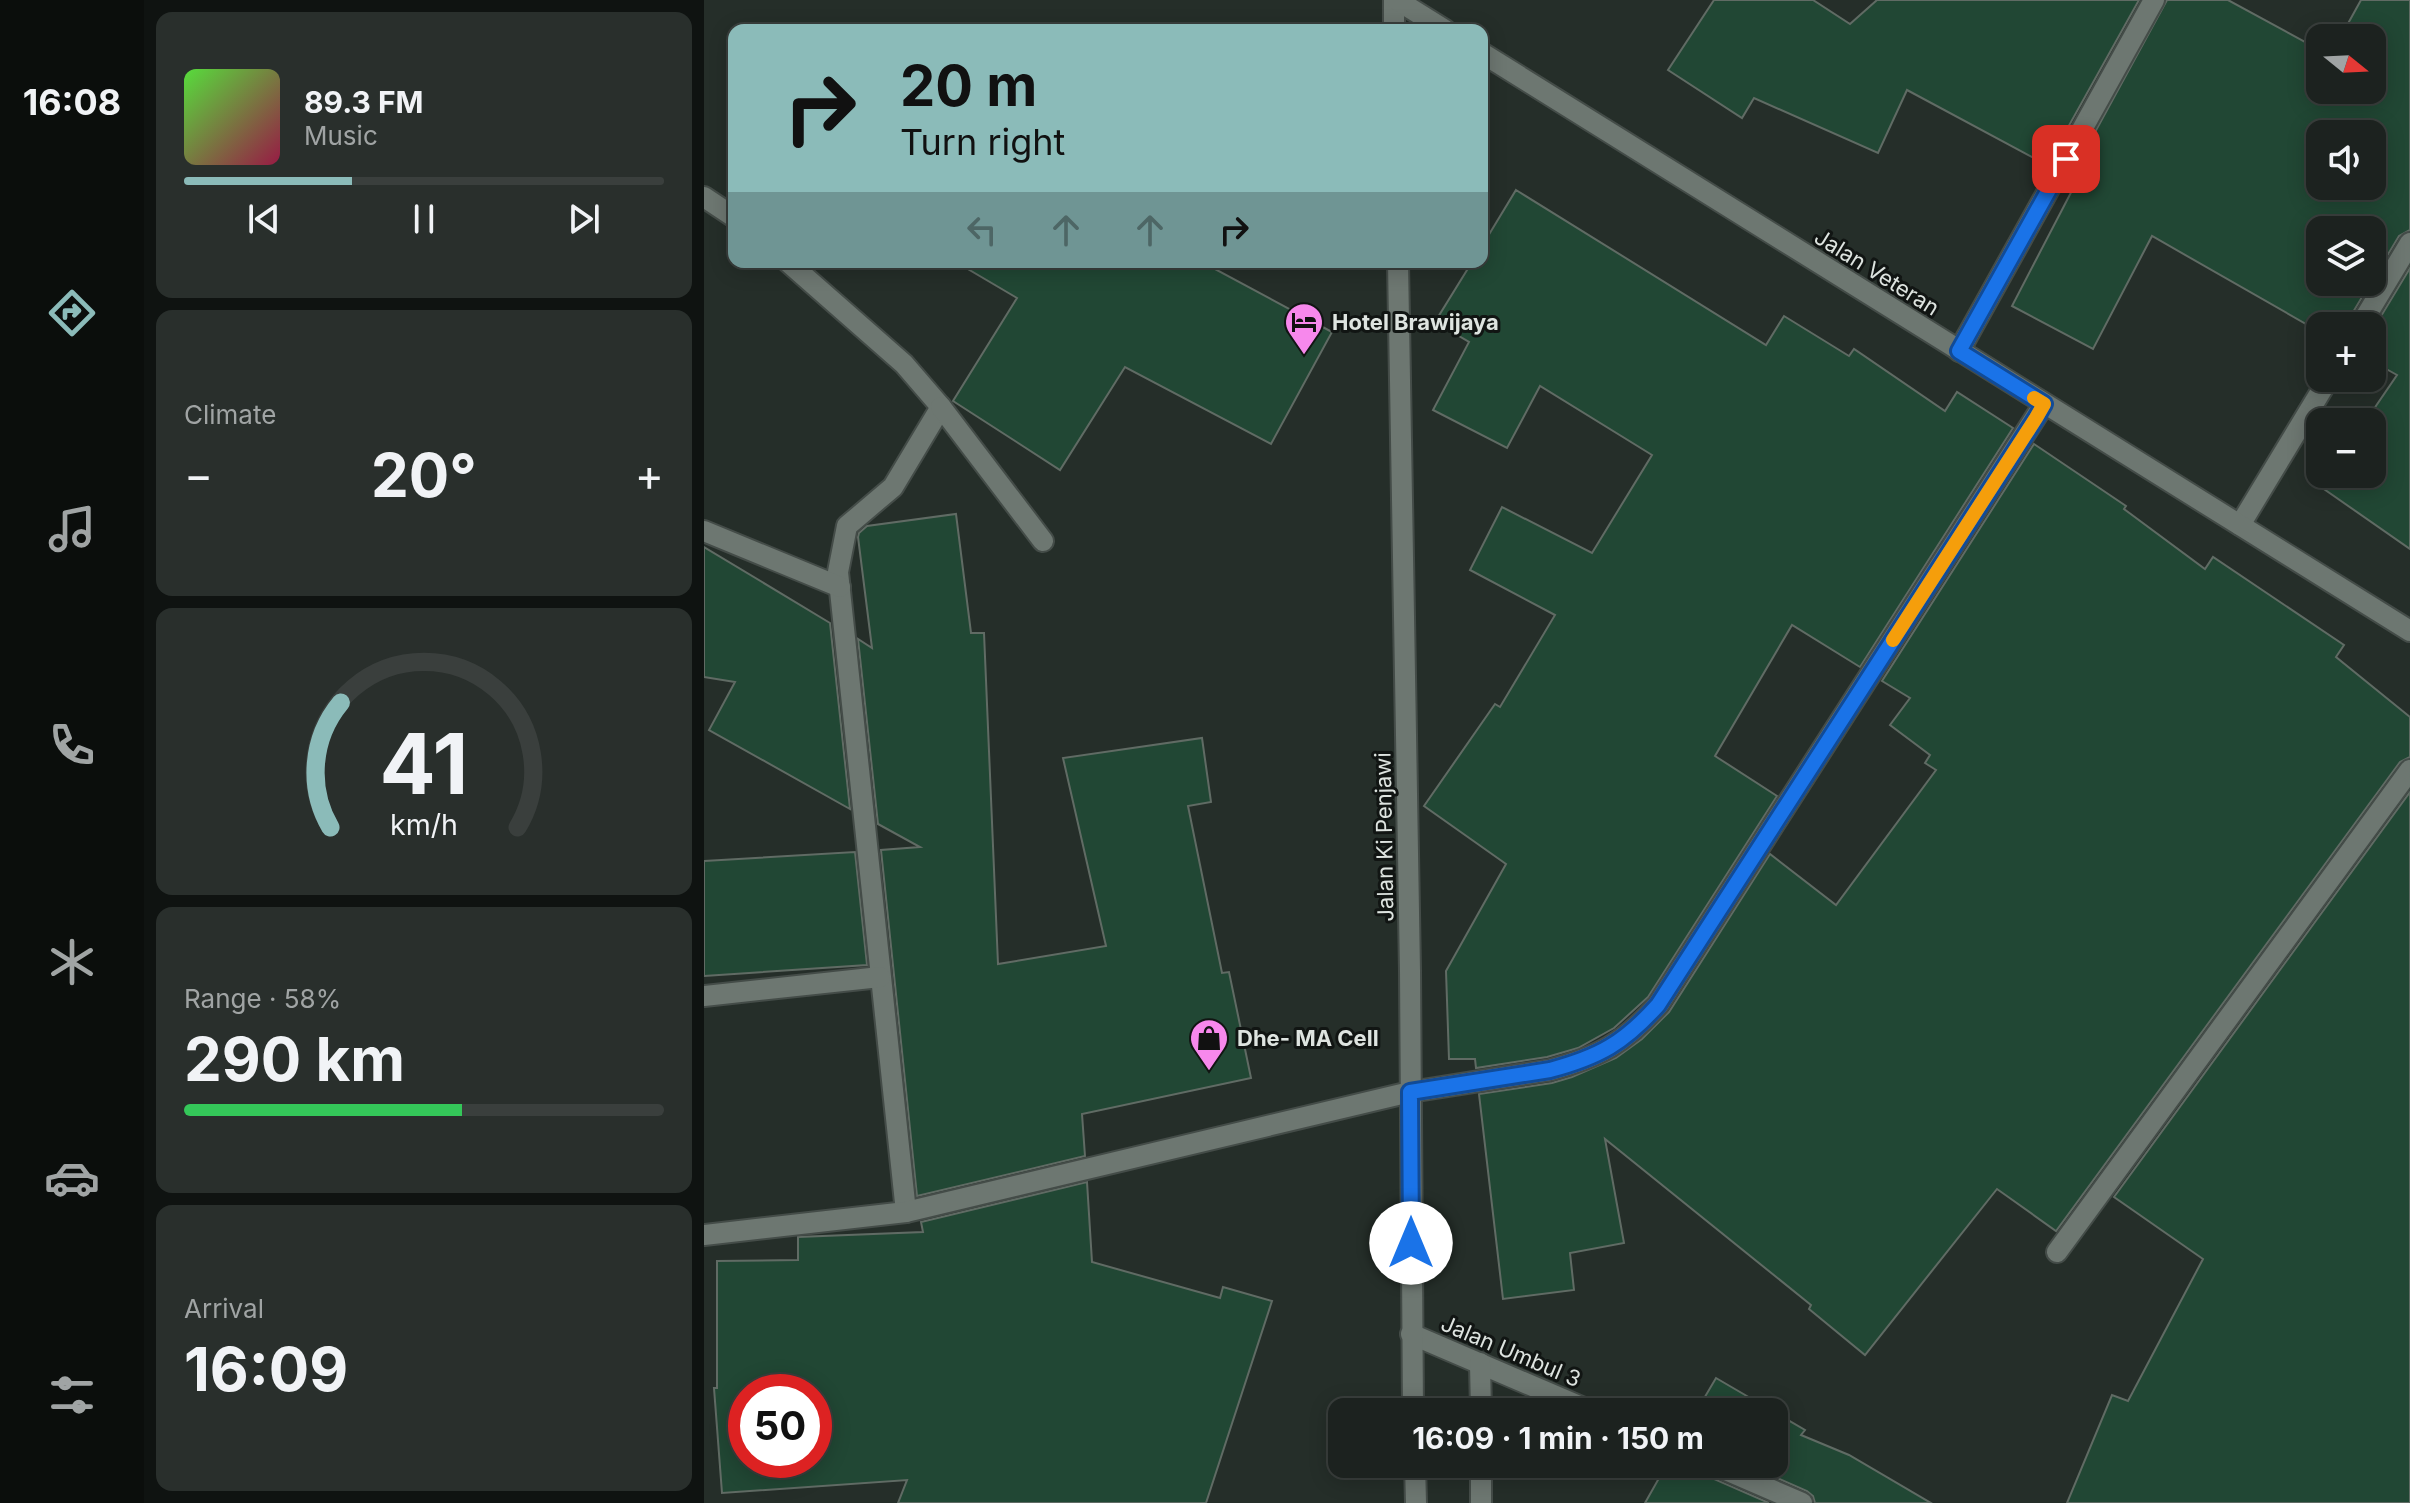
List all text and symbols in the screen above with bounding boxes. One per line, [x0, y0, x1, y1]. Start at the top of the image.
north arrow [2306, 24, 2386, 104]
map controls [2306, 24, 2386, 488]
text: 20 m [900, 52, 1037, 120]
icon: right [768, 56, 872, 160]
text: 16:08 [23, 80, 121, 124]
text: 89.3 FM [304, 84, 424, 120]
text: Music [304, 120, 378, 151]
text: Turn right [900, 120, 1065, 164]
button: sound [2306, 120, 2386, 200]
pin [2032, 125, 2100, 193]
icon: arrive [2044, 137, 2088, 181]
icon: previous [242, 197, 286, 241]
icon: pause [402, 197, 446, 241]
icon: next [562, 197, 606, 241]
icon: left [960, 208, 1004, 252]
icon: ahead [1044, 208, 1088, 252]
icon: ahead [1128, 208, 1172, 252]
icon: right [1212, 208, 1256, 252]
button: layers [2306, 216, 2386, 296]
street label: Jalan Veteran [1810, 223, 1944, 321]
icon: directions [44, 285, 100, 341]
hotel icon: Hotel Brawijaya [1283, 301, 1325, 356]
place label: Hotel Brawijaya [1332, 309, 1499, 335]
button: + [2306, 312, 2386, 392]
text: Climate [184, 399, 276, 430]
button: − [2306, 408, 2386, 488]
text: 20° [371, 439, 477, 511]
text: − [184, 448, 213, 502]
text: + [635, 448, 664, 502]
icon: music [44, 501, 100, 557]
text: 41 [380, 712, 468, 813]
icon: phone [44, 717, 100, 773]
street label: Jalan Ki Penjawi [1370, 752, 1398, 922]
text: km/h [390, 807, 458, 842]
icon: climate [44, 934, 100, 990]
text: Range · 58% [184, 983, 341, 1014]
shop icon: Dhe- MA Cell [1188, 1017, 1230, 1072]
text: 290 km [184, 1023, 405, 1095]
place label: Dhe- MA Cell [1237, 1025, 1379, 1051]
icon: car [44, 1150, 100, 1206]
position arrow [1369, 1201, 1453, 1285]
text: Arrival [184, 1293, 264, 1324]
street label: Jalan Umbul 3 [1437, 1310, 1585, 1392]
text: 16:09 [184, 1333, 348, 1405]
icon: filters [44, 1367, 100, 1423]
speed limit sign: 50 [728, 1374, 832, 1478]
text: 16:09 · 1 min · 150 m [1412, 1420, 1704, 1456]

